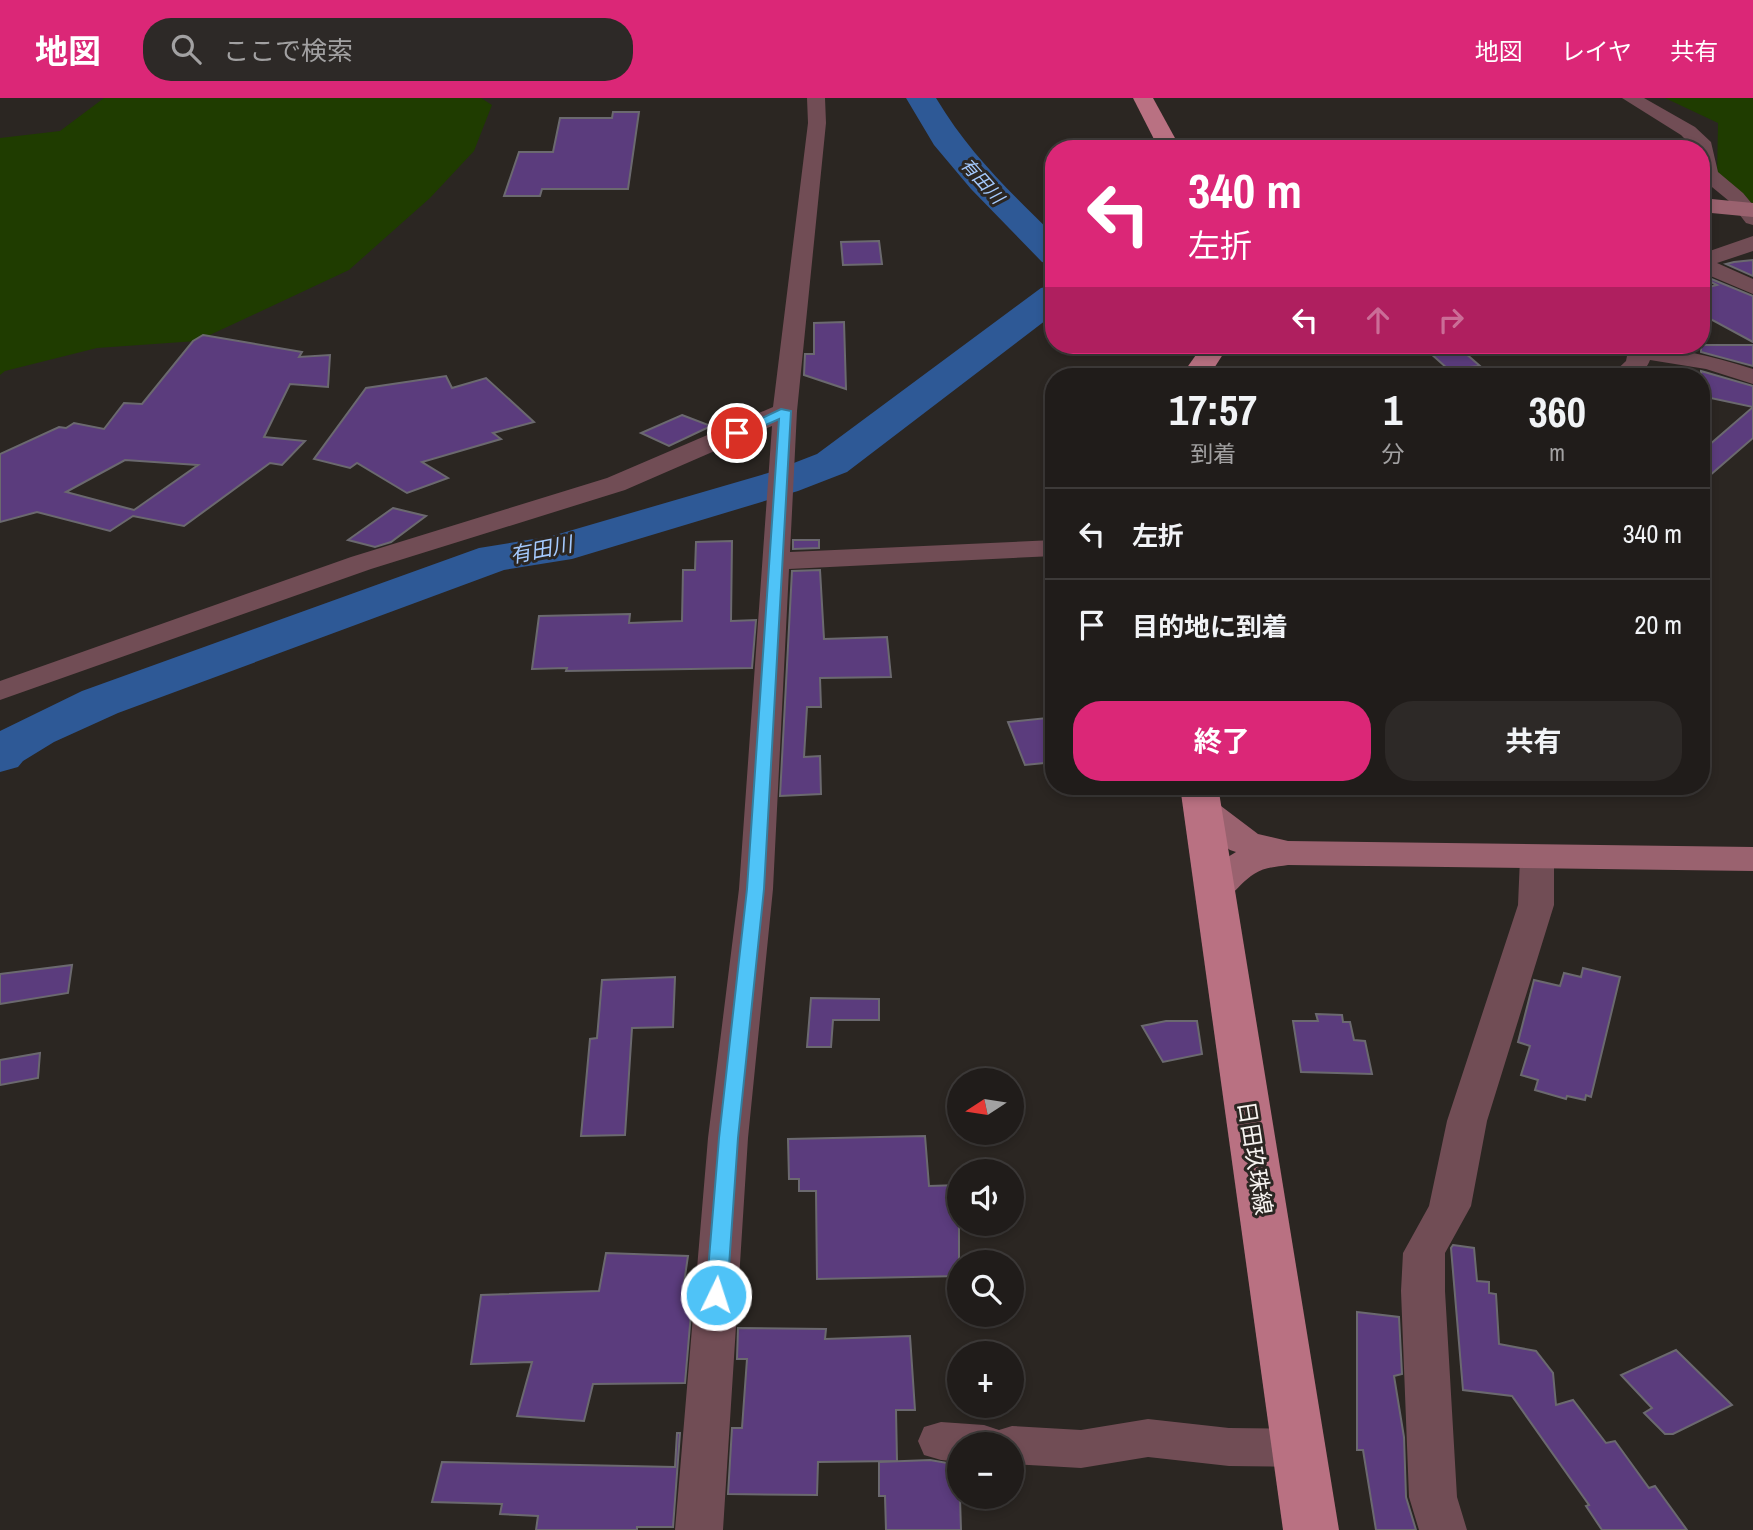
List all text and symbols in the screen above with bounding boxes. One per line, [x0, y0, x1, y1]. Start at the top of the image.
search box [143, 18, 633, 81]
text: 地図 [35, 29, 101, 73]
icon: search [167, 30, 205, 68]
text: ここで検索 [223, 33, 353, 68]
text: 地図 [1475, 35, 1523, 67]
text: レイヤ [1561, 35, 1632, 67]
text: 共有 [1670, 35, 1718, 67]
water label: 有田川 [955, 152, 1011, 211]
text: 340 m [1188, 157, 1302, 223]
icon: left [1073, 168, 1164, 259]
text: 左折 [1188, 224, 1252, 267]
icon: left [1286, 301, 1324, 339]
icon: ahead [1359, 301, 1397, 339]
icon: right [1432, 301, 1470, 339]
text: 17:57 [1169, 382, 1257, 438]
text: 1 [1383, 382, 1402, 438]
text: 360 [1528, 384, 1586, 440]
pin [707, 403, 767, 463]
icon: arrive [718, 414, 756, 452]
text: m [1549, 437, 1565, 468]
text: 到着 [1190, 438, 1236, 469]
text: 分 [1381, 438, 1404, 469]
icon: left [1073, 515, 1111, 553]
text: 340 m [1623, 516, 1682, 551]
text: 左折 [1132, 518, 1184, 553]
water label: 有田川 [507, 529, 577, 570]
icon: arrive [1073, 606, 1111, 644]
text: 20 m [1635, 607, 1682, 642]
text: 目的地に到着 [1132, 609, 1288, 644]
button: 終了 [1073, 701, 1371, 781]
button: 共有 [1385, 701, 1682, 781]
north arrow [947, 1068, 1024, 1144]
map controls [947, 1068, 1024, 1509]
street label: 日田玖珠線 [1231, 1099, 1280, 1217]
button: sound [947, 1159, 1024, 1236]
button: search [947, 1250, 1024, 1327]
position arrow [679, 1258, 753, 1332]
button: + [947, 1341, 1024, 1418]
button: − [947, 1432, 1024, 1509]

